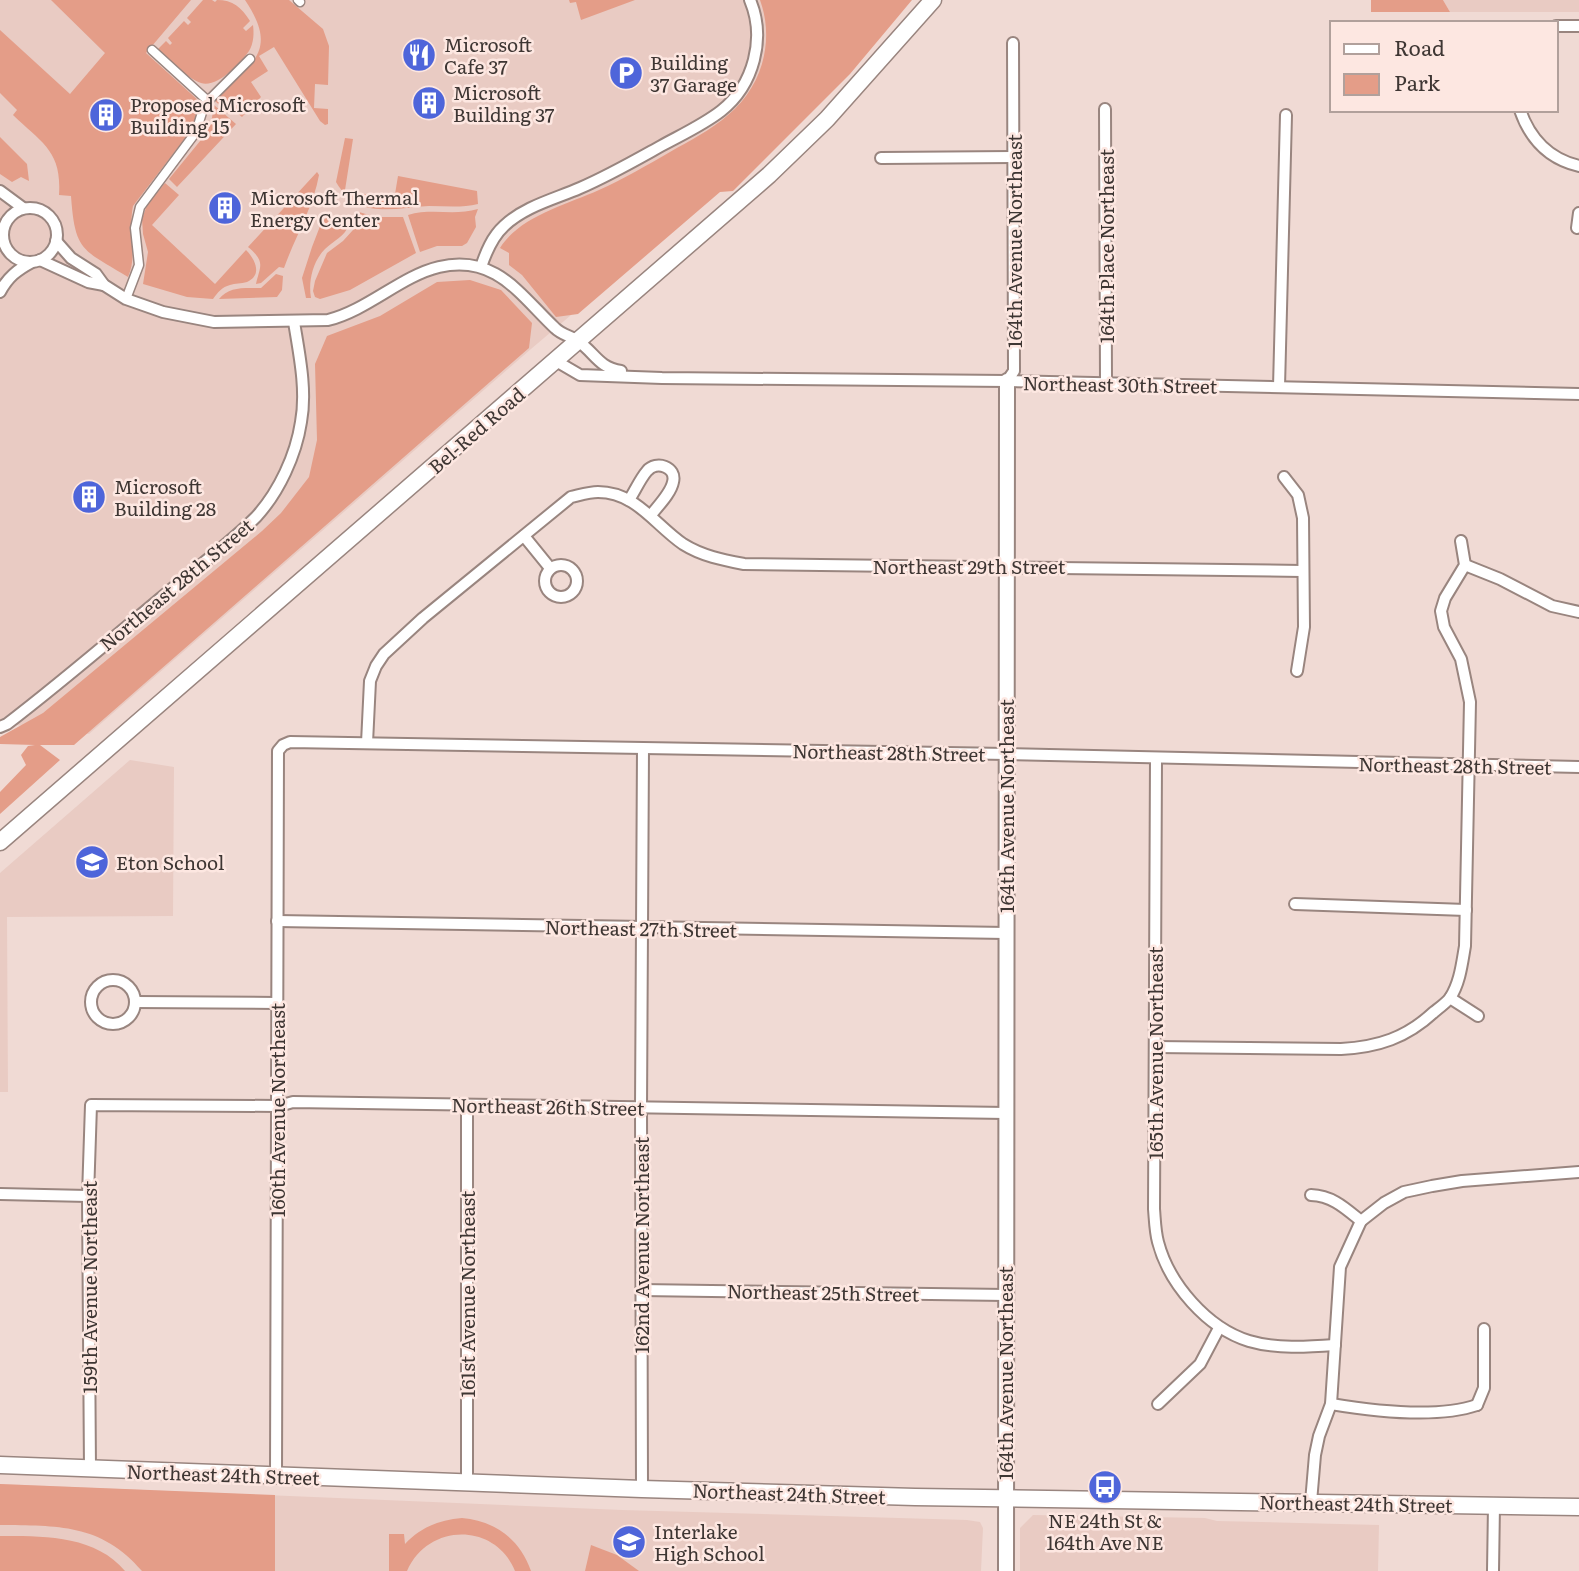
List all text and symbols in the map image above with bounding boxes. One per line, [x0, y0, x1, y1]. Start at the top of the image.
legend [1330, 21, 1558, 112]
place label: Microsoft Cafe 37 [444, 30, 532, 80]
text: Road [1394, 31, 1445, 62]
restaurant icon: Microsoft Cafe 37 [400, 36, 438, 74]
place label: Building 37 Garage [650, 48, 737, 98]
parking icon: Building 37 Garage [607, 54, 645, 92]
text: Park [1394, 66, 1440, 97]
place label: Microsoft Building 37 [453, 78, 555, 128]
building icon: Microsoft Building 37 [410, 84, 448, 122]
place label: Proposed Microsoft Building 15 [130, 90, 306, 140]
building icon: Proposed Microsoft Building 15 [87, 96, 125, 134]
street label: 164th Avenue Northeast [1000, 134, 1028, 348]
street label: 164th Place Northeast [1092, 148, 1120, 343]
place label: Microsoft Thermal Energy Center [250, 183, 419, 233]
building icon: Microsoft Thermal Energy Center [206, 189, 244, 227]
street label: Northeast 30th Street [1023, 368, 1218, 400]
street label: Bel-Red Road [422, 380, 531, 480]
place label: Microsoft Building 28 [114, 472, 216, 522]
building icon: Microsoft Building 28 [70, 478, 108, 516]
street label: Northeast 28th Street [93, 511, 259, 657]
street label: Northeast 29th Street [873, 552, 1066, 580]
street label: 164th Avenue Northeast [992, 699, 1020, 913]
street label: Northeast 28th Street [792, 736, 986, 768]
street label: Northeast 28th Street [1358, 749, 1552, 781]
school or university icon: Eton School [73, 843, 111, 881]
place label: Eton School [116, 848, 224, 876]
street label: Northeast 27th Street [545, 912, 738, 944]
street label: 165th Avenue Northeast [1141, 946, 1169, 1160]
street label: 160th Avenue Northeast [263, 1002, 291, 1217]
street label: Northeast 26th Street [451, 1090, 645, 1122]
street label: 162nd Avenue Northeast [627, 1136, 655, 1353]
street label: 159th Avenue Northeast [75, 1180, 103, 1393]
street label: 161st Avenue Northeast [453, 1190, 481, 1398]
street label: 164th Avenue Northeast [991, 1266, 1019, 1480]
street label: Northeast 25th Street [727, 1276, 920, 1308]
street label: Northeast 24th Street [126, 1457, 320, 1491]
bus stop icon: NE 24th St & 164th Ave NE [1086, 1468, 1124, 1506]
street label: Northeast 24th Street [692, 1476, 886, 1510]
street label: Northeast 24th Street [1259, 1487, 1453, 1519]
place label: NE 24th St & 164th Ave NE [1046, 1506, 1164, 1556]
place label: Interlake High School [654, 1517, 765, 1567]
school or university icon: Interlake High School [610, 1523, 648, 1561]

